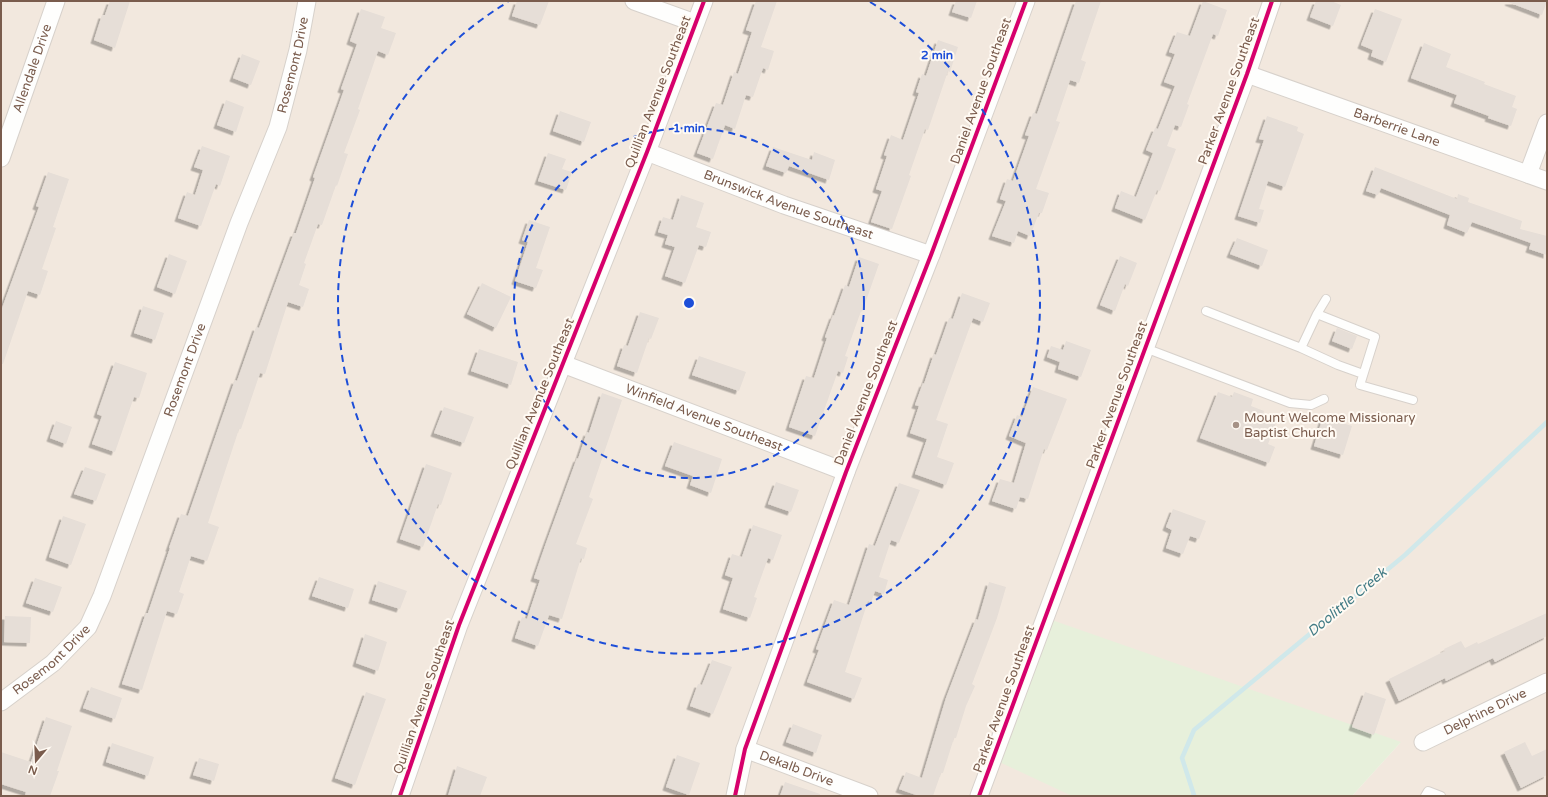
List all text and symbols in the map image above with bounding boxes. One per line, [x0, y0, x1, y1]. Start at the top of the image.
street label: Quillian Avenue Southeast [621, 13, 695, 171]
street label: Rosemont Drive [274, 15, 312, 115]
street label: Parker Avenue Southeast [1195, 15, 1263, 167]
street label: Daniel Avenue Southeast [947, 16, 1015, 166]
street label: Allendale Drive [9, 22, 55, 115]
text: 2 min [921, 48, 953, 62]
street label: Barberrie Lane [1351, 105, 1442, 150]
text: 1 min [673, 121, 705, 135]
street label: Brunswick Avenue Southeast [701, 167, 875, 243]
centre of rings [682, 296, 696, 310]
street label: Quillian Avenue Southeast [502, 316, 578, 472]
street label: Daniel Avenue Southeast [831, 318, 901, 468]
street label: Parker Avenue Southeast [1083, 319, 1151, 471]
street label: Rosemont Drive [160, 321, 210, 419]
street label: Winfield Avenue Southeast [623, 381, 785, 455]
place label: Mount Welcome Missionary Baptist Church [1244, 410, 1415, 441]
marker: Mount Welcome Missionary Baptist Church [1231, 420, 1241, 430]
water label: Doolittle Creek [1304, 563, 1391, 640]
street label: Quillian Avenue Southeast [390, 618, 458, 776]
street label: Rosemont Drive [9, 621, 94, 698]
street label: Parker Avenue Southeast [970, 623, 1038, 775]
street label: Delphine Drive [1441, 685, 1529, 739]
north arrow [16, 741, 56, 781]
street label: Dekalb Drive [757, 747, 836, 790]
text: N [27, 762, 39, 778]

